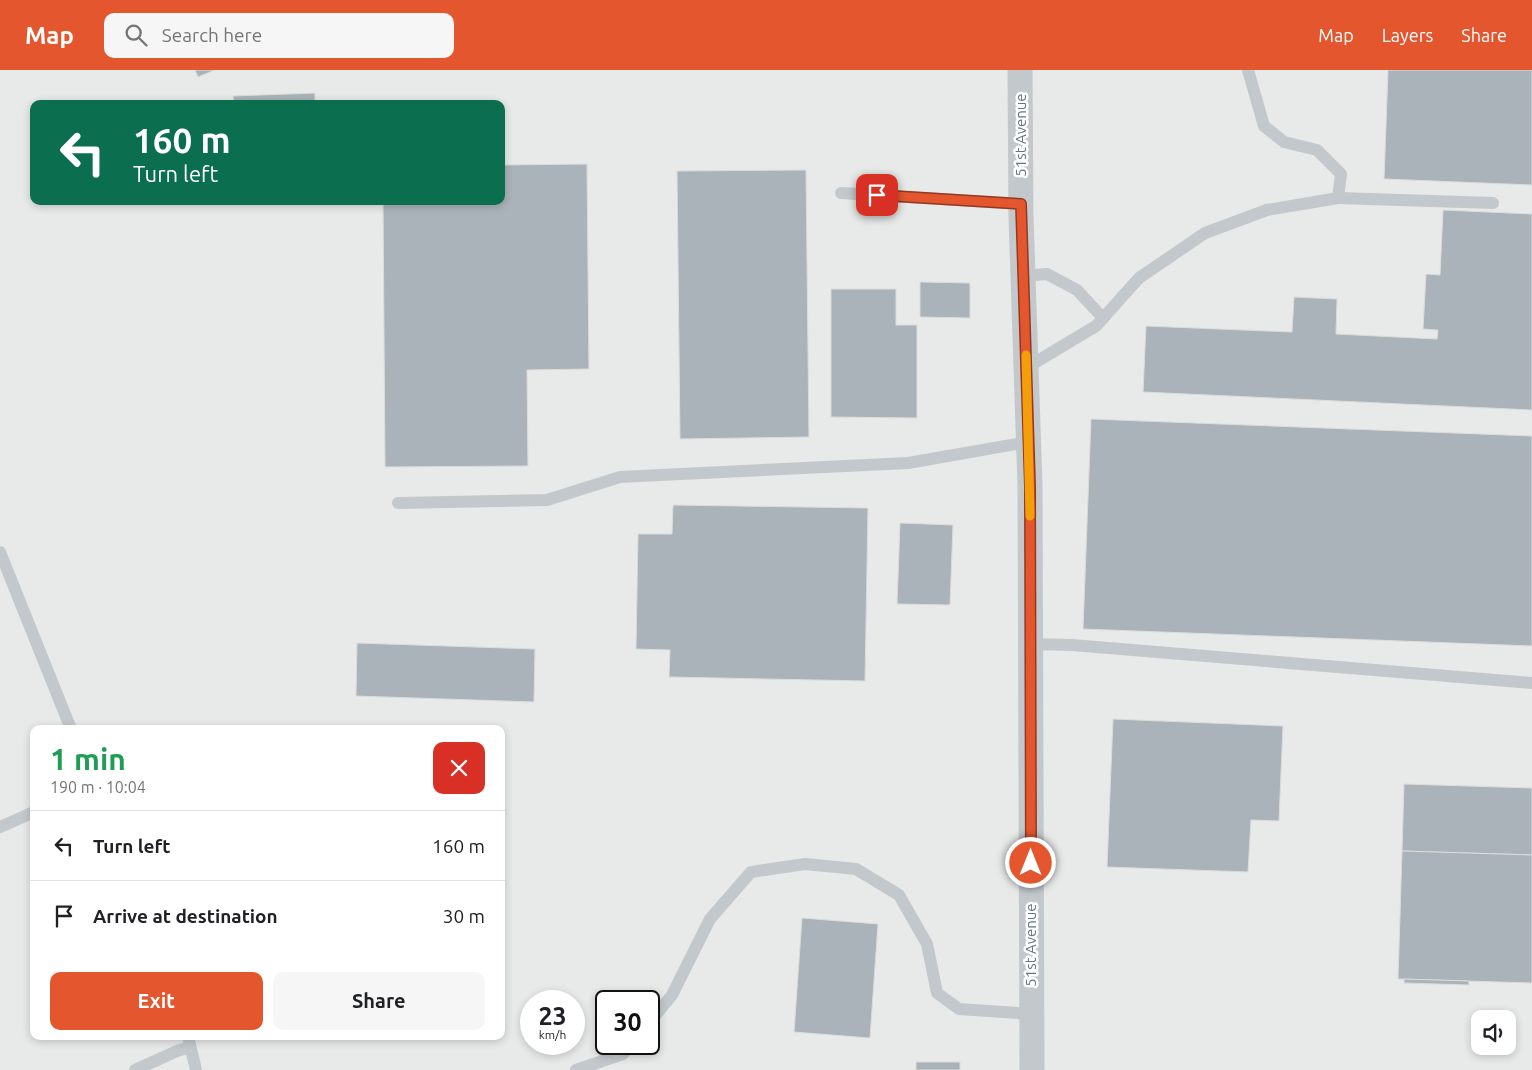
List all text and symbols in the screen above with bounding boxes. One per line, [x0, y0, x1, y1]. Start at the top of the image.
search box [104, 13, 454, 58]
icon: search [122, 21, 150, 49]
text: Map [25, 22, 74, 49]
text: Search here [162, 24, 262, 46]
text: Map [1318, 25, 1354, 45]
text: Layers [1382, 25, 1433, 45]
text: Share [1461, 25, 1507, 45]
street label: 51st Avenue [1012, 93, 1029, 177]
icon: left [50, 120, 115, 185]
text: 160 m [133, 120, 231, 160]
text: Turn left [133, 161, 218, 186]
pin [856, 174, 898, 216]
icon: arrive [863, 181, 891, 209]
text: 1 min [50, 742, 126, 776]
button: close [433, 742, 485, 794]
text: 190 m · 10:04 [50, 778, 146, 796]
icon: left [50, 832, 78, 860]
text: Turn left [93, 835, 171, 857]
text: 160 m [432, 835, 485, 857]
position arrow [1004, 836, 1056, 888]
icon: arrive [50, 902, 78, 930]
street label: 51st Avenue [1022, 903, 1039, 987]
text: Arrive at destination [93, 905, 278, 927]
text: 30 m [443, 905, 485, 927]
button: Exit [50, 972, 263, 1030]
button: Share [273, 972, 485, 1030]
speed limit sign: 30 [595, 990, 660, 1055]
text: 23 [538, 1002, 567, 1030]
map controls [1471, 1010, 1516, 1055]
button: sound [1471, 1010, 1516, 1055]
text: km/h [539, 1028, 566, 1041]

